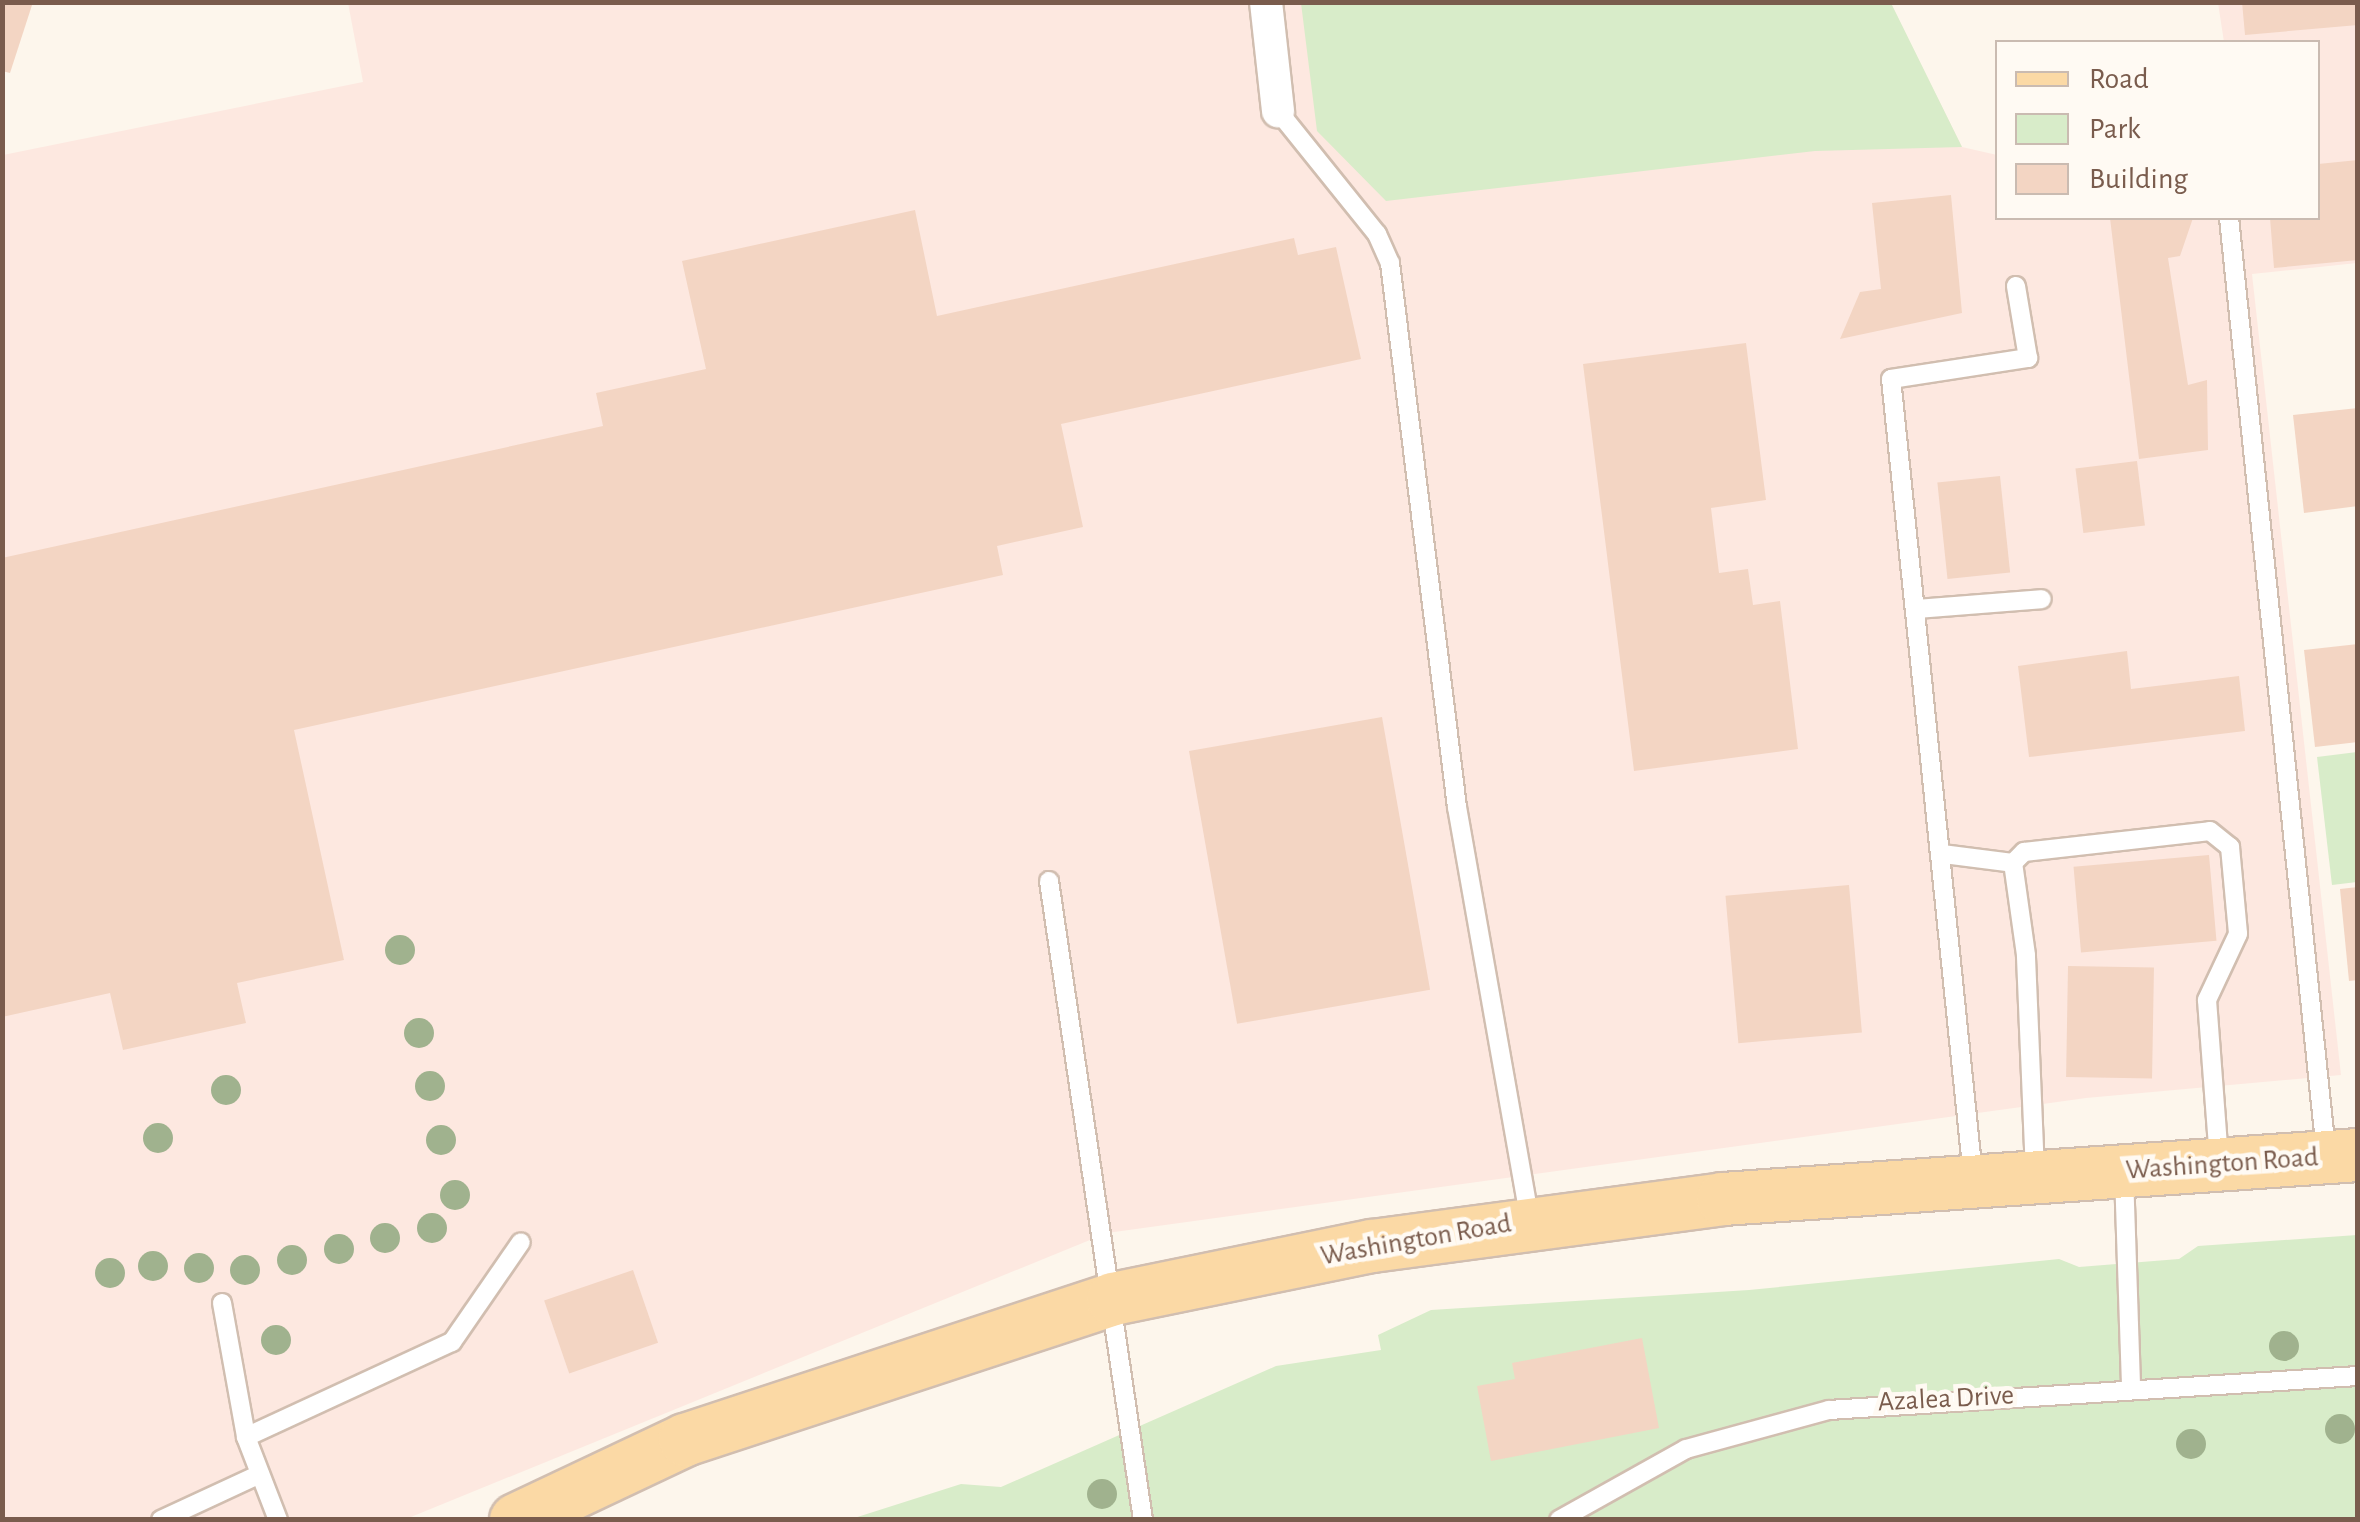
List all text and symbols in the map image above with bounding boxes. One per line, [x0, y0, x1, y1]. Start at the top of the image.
legend [1995, 40, 2320, 220]
text: Road [2089, 64, 2149, 94]
text: Park [2089, 114, 2141, 144]
text: Building [2089, 164, 2188, 194]
street label: Washington Road [2125, 1141, 2319, 1187]
street label: Washington Road [1318, 1207, 1514, 1273]
street label: Azalea Drive [1877, 1379, 2015, 1419]

